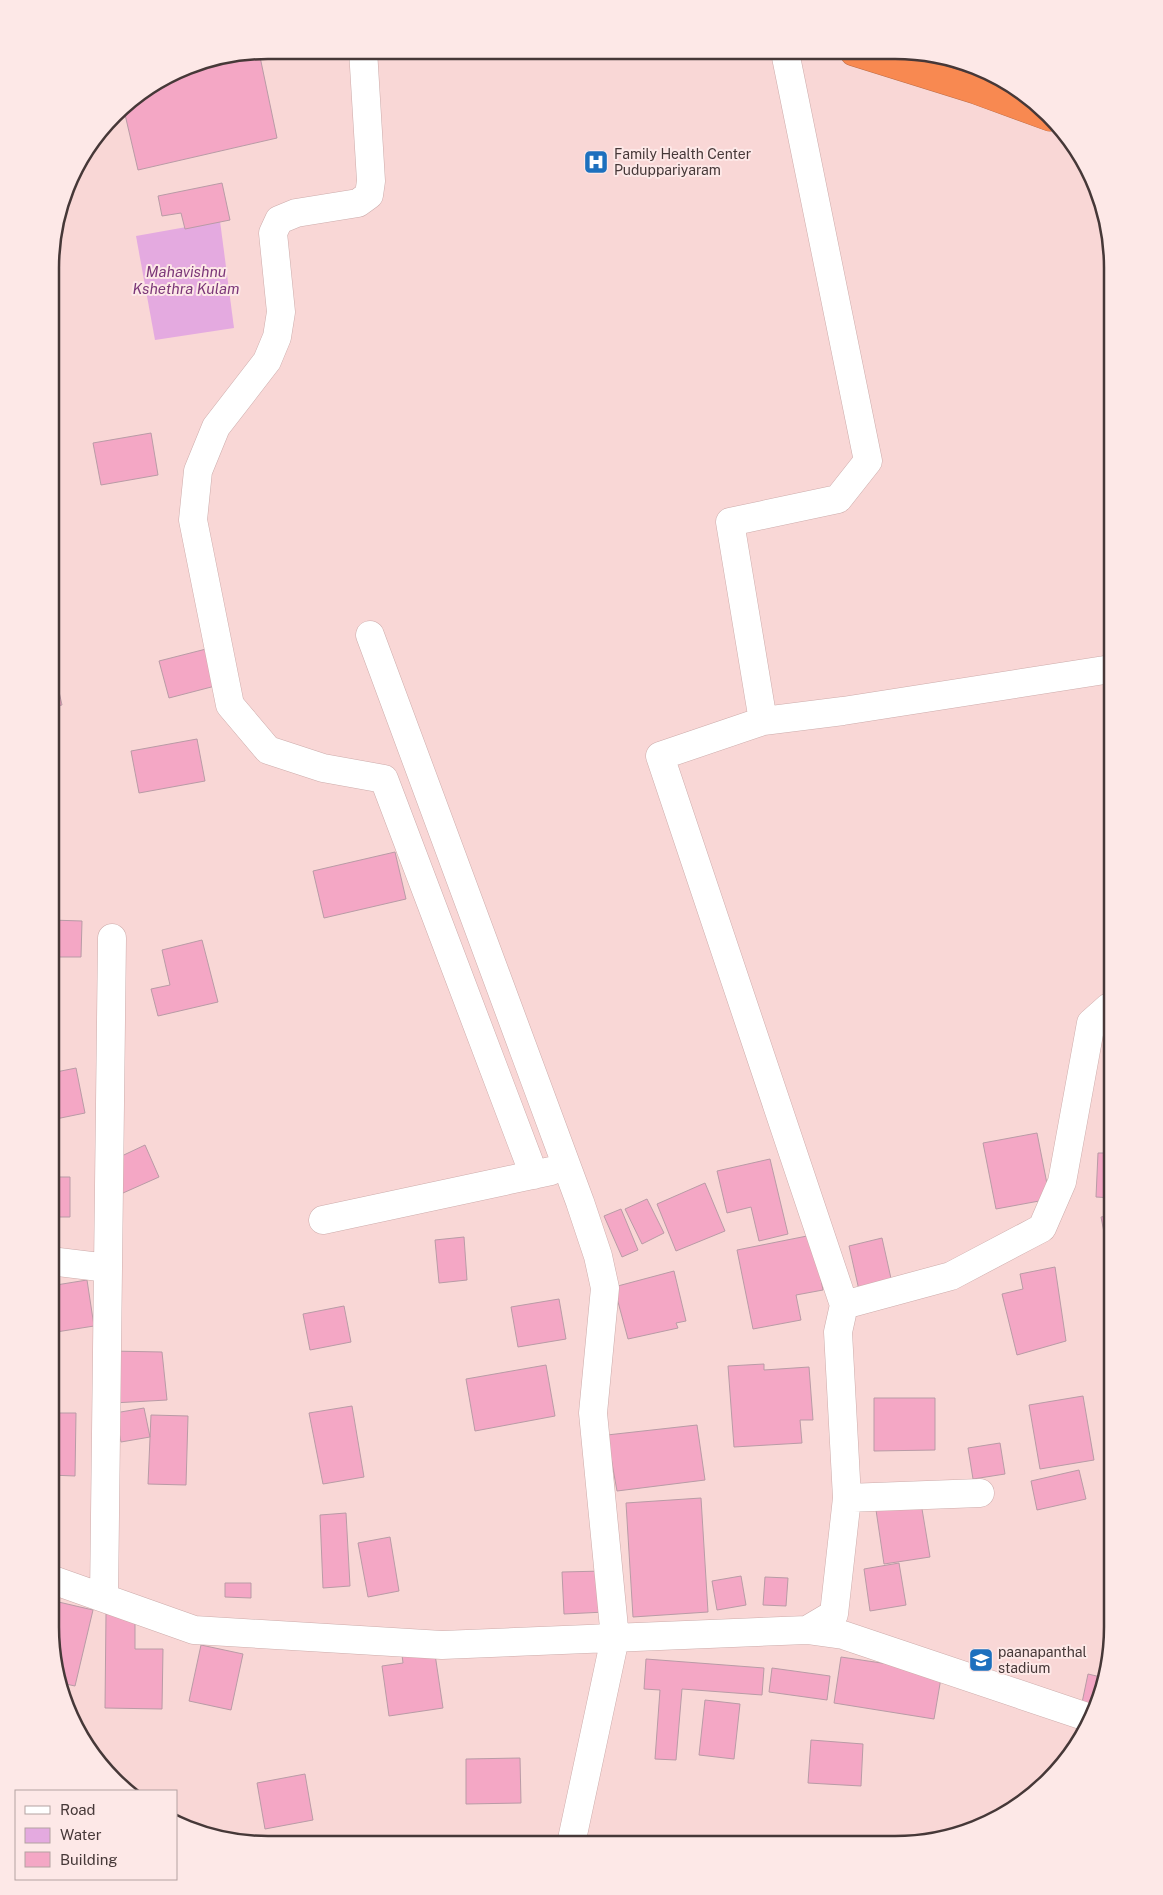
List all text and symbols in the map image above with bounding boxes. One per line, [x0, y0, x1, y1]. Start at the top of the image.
place label: Family Health Center Puduppariyaram [614, 146, 751, 178]
hospital icon: Family Health Center Puduppariyaram [583, 149, 609, 175]
water label: Mahavishnu Kshethra Kulam [132, 263, 240, 297]
place label: paanapanthal stadium [998, 1644, 1087, 1676]
school or university icon: paanapanthal stadium [968, 1647, 994, 1673]
legend [15, 1790, 178, 1880]
text: Road [60, 1801, 96, 1818]
text: Water [60, 1826, 102, 1843]
text: Building [60, 1851, 118, 1868]

